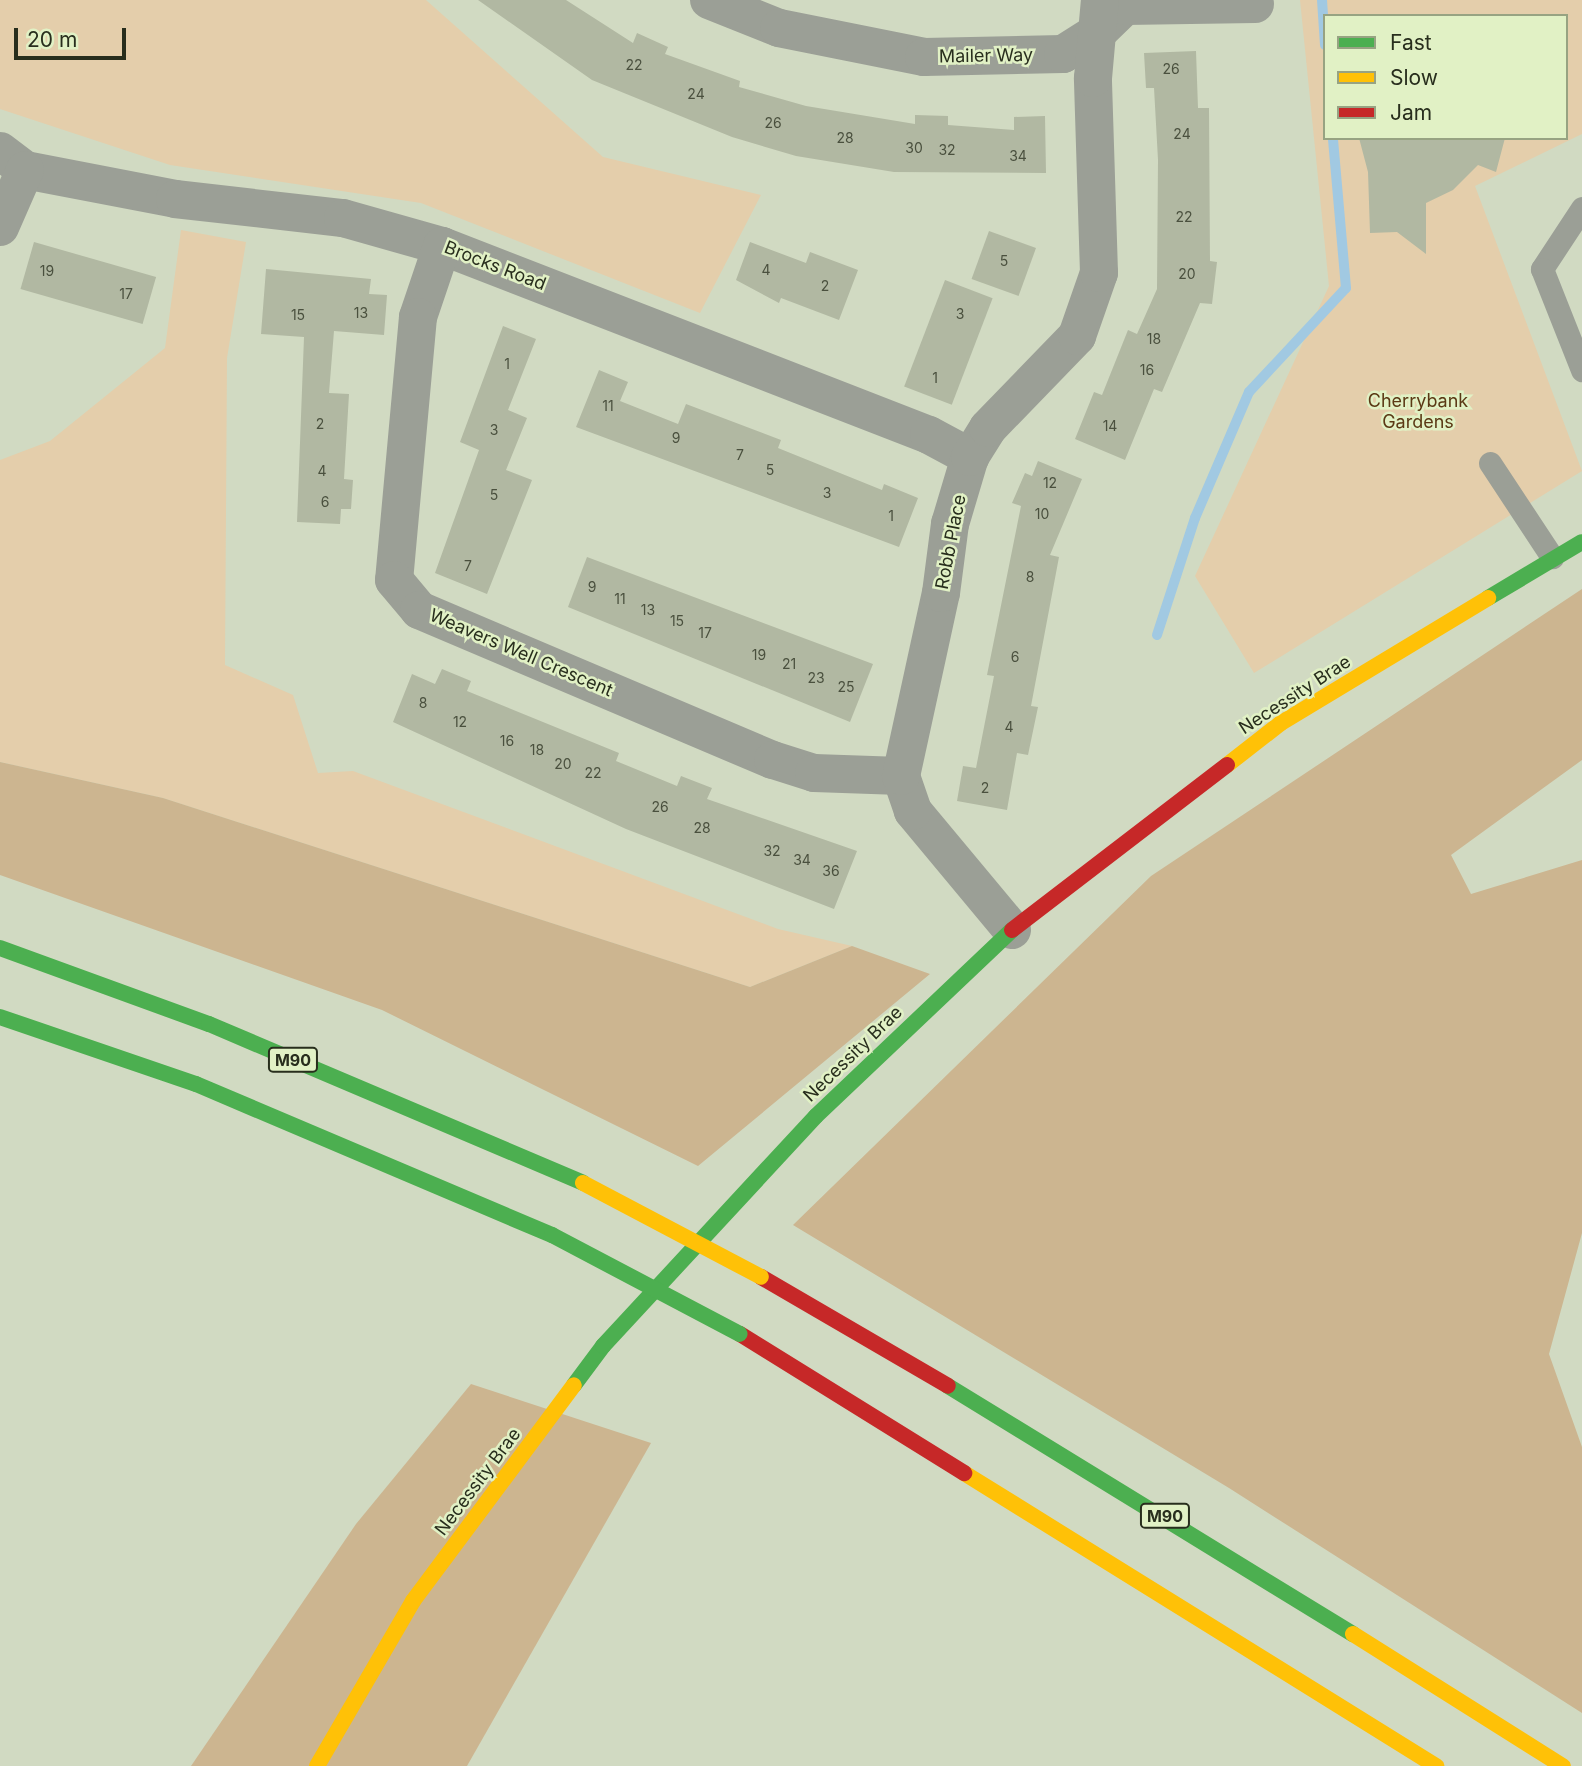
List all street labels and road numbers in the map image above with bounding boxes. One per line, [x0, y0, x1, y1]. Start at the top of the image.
street label: Mailer Way [939, 44, 1033, 68]
street label: Brocks Road [441, 237, 549, 295]
street label: Robb Place [931, 493, 971, 591]
street label: Weavers Well Crescent [426, 605, 616, 701]
street label: Necessity Brae [1235, 651, 1355, 739]
street label: Necessity Brae [799, 1002, 907, 1106]
road number: M90 [267, 1048, 319, 1072]
street label: Necessity Brae [431, 1424, 525, 1540]
road number: M90 [1139, 1504, 1191, 1528]

